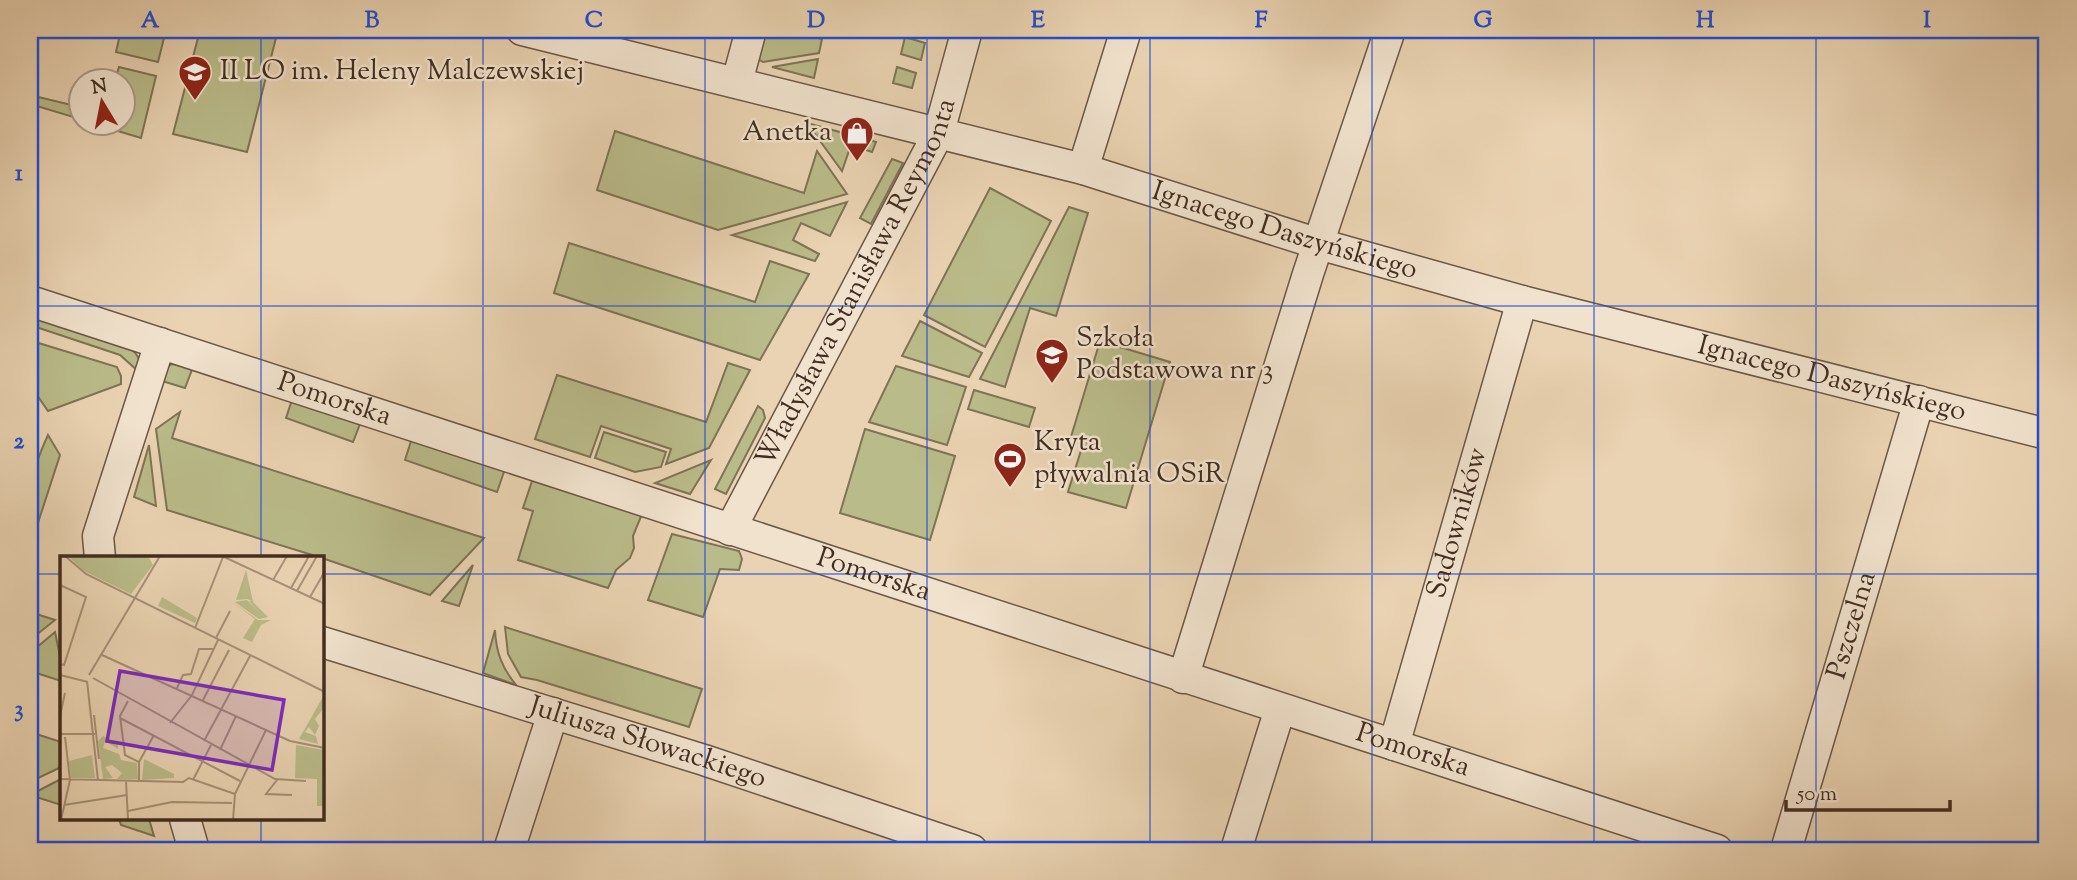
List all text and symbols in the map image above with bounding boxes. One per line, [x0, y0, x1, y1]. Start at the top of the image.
text: A [141, 5, 160, 38]
text: B [365, 5, 380, 38]
text: C [585, 5, 603, 38]
text: D [807, 5, 825, 38]
text: E [1031, 5, 1045, 38]
text: F [1255, 5, 1268, 38]
text: G [1474, 5, 1493, 38]
text: H [1696, 5, 1715, 38]
text: I [1923, 5, 1931, 38]
place label: II LO im. Heleny Malczewskiej [220, 52, 584, 92]
school or university icon: II LO im. Heleny Malczewskiej [176, 53, 214, 102]
north arrow [66, 66, 136, 136]
text: N [90, 73, 109, 102]
street label: Władysława Stanisława Reymonta [746, 94, 967, 475]
place label: Anetka [742, 113, 832, 153]
shop icon: Anetka [838, 114, 876, 163]
text: 1 [15, 158, 23, 191]
street label: Ignacego Daszyńskiego [1147, 172, 1422, 291]
place label: Szkoła Podstawowa nr 3 [1076, 319, 1273, 391]
street label: Ignacego Daszyńskiego [1693, 326, 1970, 433]
school or university icon: Szkoła Podstawowa nr 3 [1033, 336, 1071, 385]
street label: Pomorska [272, 363, 397, 437]
place label: Kryta pływalnia OSiR [1034, 423, 1225, 495]
text: 2 [14, 426, 25, 459]
sports icon: Kryta pływalnia OSiR [991, 440, 1029, 489]
street label: Sadowników [1417, 443, 1499, 603]
street label: Pomorska [811, 538, 936, 613]
inset map [60, 556, 324, 820]
street label: Pszczelna [1818, 567, 1887, 684]
street label: Juliusza Słowackiego [522, 687, 771, 799]
text: 3 [14, 694, 24, 727]
street label: Pomorska [1350, 714, 1475, 788]
scale bar [1786, 768, 1951, 812]
text: 50 m [1796, 780, 1837, 810]

